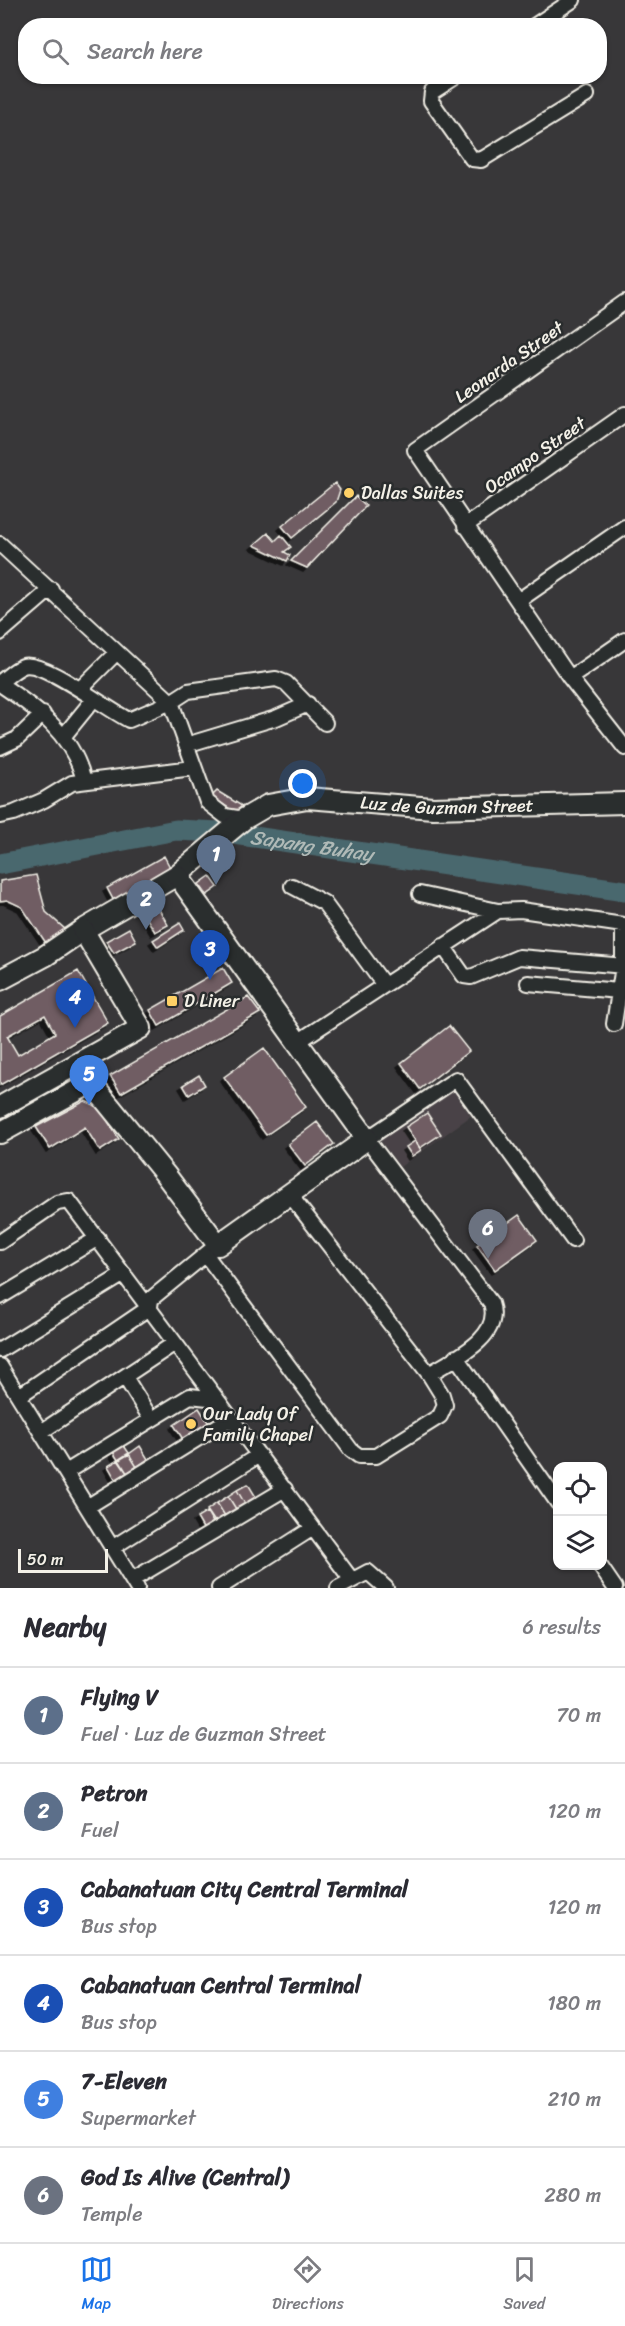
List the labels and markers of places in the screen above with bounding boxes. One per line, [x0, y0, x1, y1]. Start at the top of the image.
place label: Dallas Suites [361, 477, 464, 509]
marker: Dallas Suites [342, 486, 356, 500]
pin: 1 [196, 836, 236, 885]
pin: 2 [126, 880, 166, 930]
pin: 3 [190, 930, 230, 980]
pin: 4 [56, 978, 94, 1028]
place label: D Liner [184, 985, 241, 1017]
marker: D Liner [165, 994, 179, 1008]
pin: 5 [70, 1056, 109, 1105]
pin: 6 [468, 1210, 508, 1259]
place label: Our Lady Of Family Chapel [203, 1398, 314, 1451]
marker: Our Lady Of Family Chapel [184, 1417, 198, 1431]

